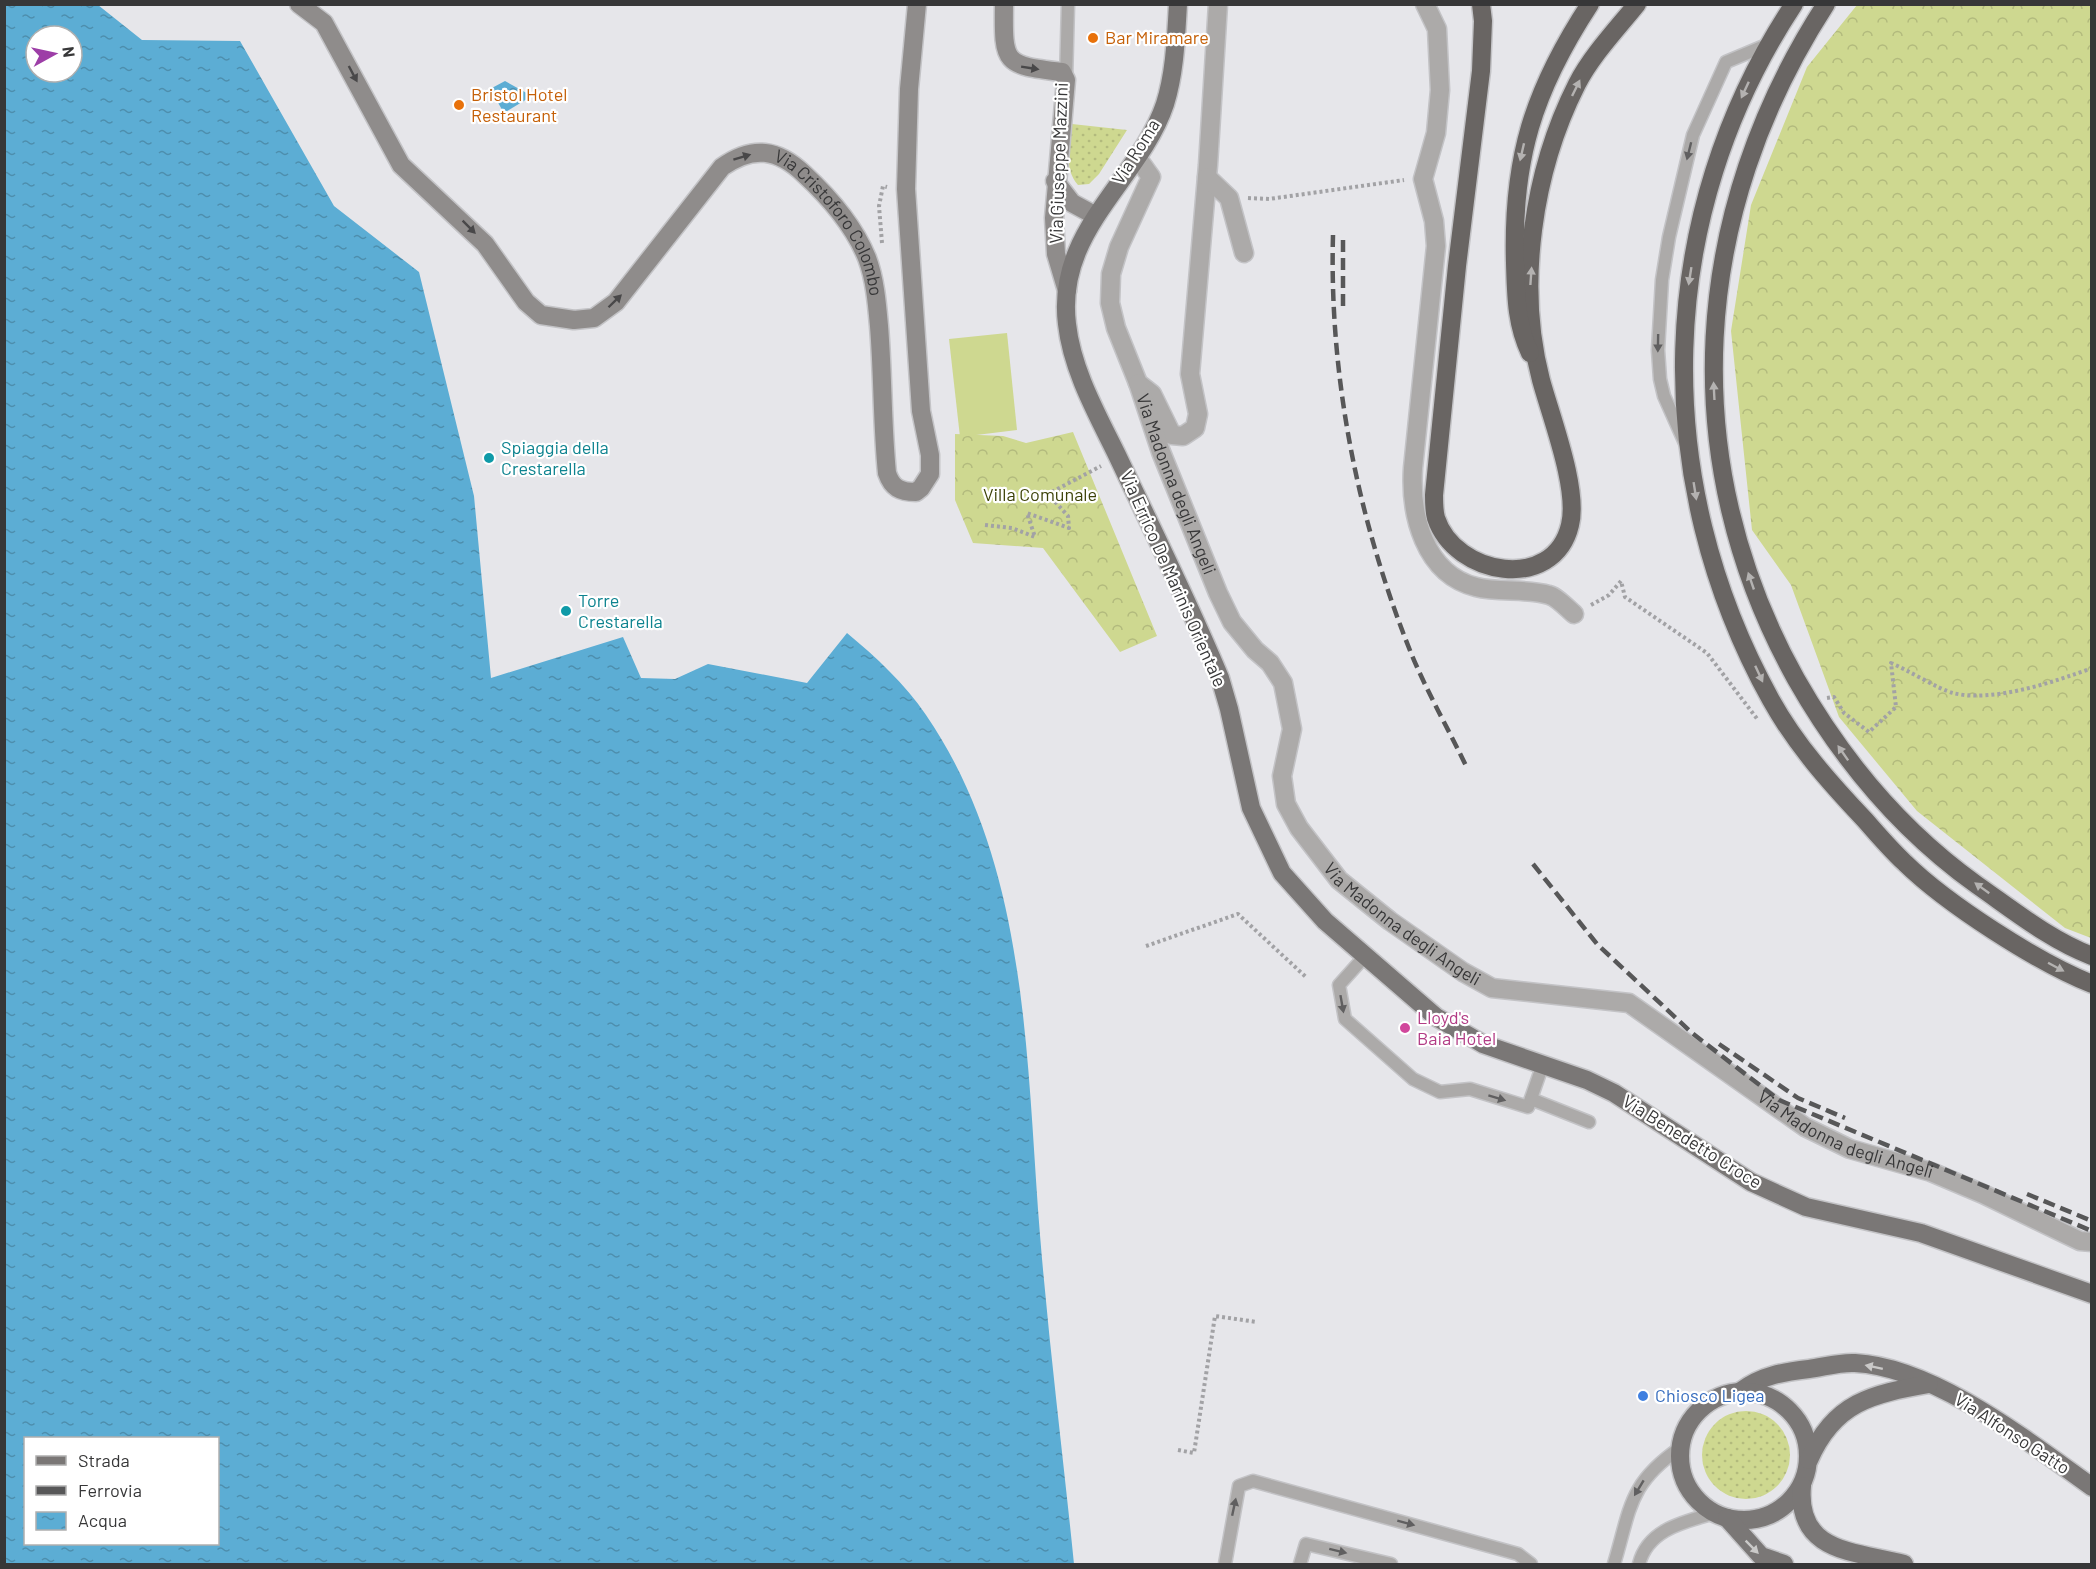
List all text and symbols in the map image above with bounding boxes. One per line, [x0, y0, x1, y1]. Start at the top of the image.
north arrow [24, 24, 84, 84]
place label: Bar Miramare [1105, 26, 1209, 48]
marker: Bar Miramare [1086, 31, 1100, 45]
text: N [59, 45, 79, 58]
one-way arrow [1021, 64, 1040, 73]
one-way arrow [347, 65, 357, 83]
one-way arrow [1571, 80, 1580, 97]
one-way arrow [1741, 81, 1750, 98]
street label: Via Giuseppe Mazzini [1044, 82, 1072, 244]
place label: Bristol Hotel Restaurant [471, 83, 567, 126]
marker: Bristol Hotel Restaurant [452, 98, 466, 112]
street label: Via Roma [1107, 115, 1164, 188]
one-way arrow [1684, 141, 1694, 160]
one-way arrow [1517, 143, 1527, 161]
street label: Via Cristoforo Colombo [771, 144, 888, 297]
one-way arrow [733, 152, 751, 161]
one-way arrow [461, 220, 475, 234]
one-way arrow [1526, 267, 1535, 286]
one-way arrow [1686, 267, 1695, 286]
one-way arrow [608, 295, 622, 309]
one-way arrow [1653, 333, 1663, 352]
one-way arrow [1710, 381, 1719, 400]
street label: Via Madonna degli Angeli [1132, 391, 1221, 577]
place label: Spiaggia della Crestarella [501, 436, 609, 479]
marker: Spiaggia della Crestarella [482, 451, 496, 465]
street label: Via Errico De Marinis Orientale [1116, 467, 1232, 690]
one-way arrow [1691, 482, 1700, 501]
park label: Villa Comunale [983, 483, 1097, 505]
one-way arrow [1746, 572, 1756, 590]
place label: Torre Crestarella [578, 589, 663, 632]
marker: Torre Crestarella [559, 604, 573, 618]
one-way arrow [1755, 665, 1764, 682]
one-way arrow [1837, 745, 1849, 761]
street label: Via Madonna degli Angeli [1319, 858, 1485, 990]
one-way arrow [1974, 882, 1990, 894]
one-way arrow [2047, 961, 2065, 971]
one-way arrow [1338, 994, 1347, 1013]
place label: Lloyd's Baia Hotel [1417, 1006, 1496, 1049]
marker: Lloyd's Baia Hotel [1398, 1021, 1412, 1035]
street label: Via Madonna degli Angeli [1754, 1085, 1936, 1182]
street label: Via Benedetto Croce [1619, 1090, 1766, 1193]
one-way arrow [1488, 1093, 1506, 1103]
one-way arrow [1865, 1362, 1884, 1371]
place label: Chiosco Ligea [1655, 1384, 1765, 1406]
street label: Via Alfonso Gatto [1951, 1388, 2074, 1479]
marker: Chiosco Ligea [1636, 1389, 1650, 1403]
legend [24, 1437, 219, 1545]
text: Strada [78, 1449, 130, 1471]
text: Ferrovia [78, 1479, 142, 1501]
one-way arrow [1633, 1480, 1644, 1496]
one-way arrow [1230, 1497, 1239, 1516]
text: Acqua [78, 1509, 127, 1531]
one-way arrow [1397, 1519, 1415, 1528]
one-way arrow [1744, 1540, 1758, 1554]
one-way arrow [1329, 1547, 1347, 1557]

